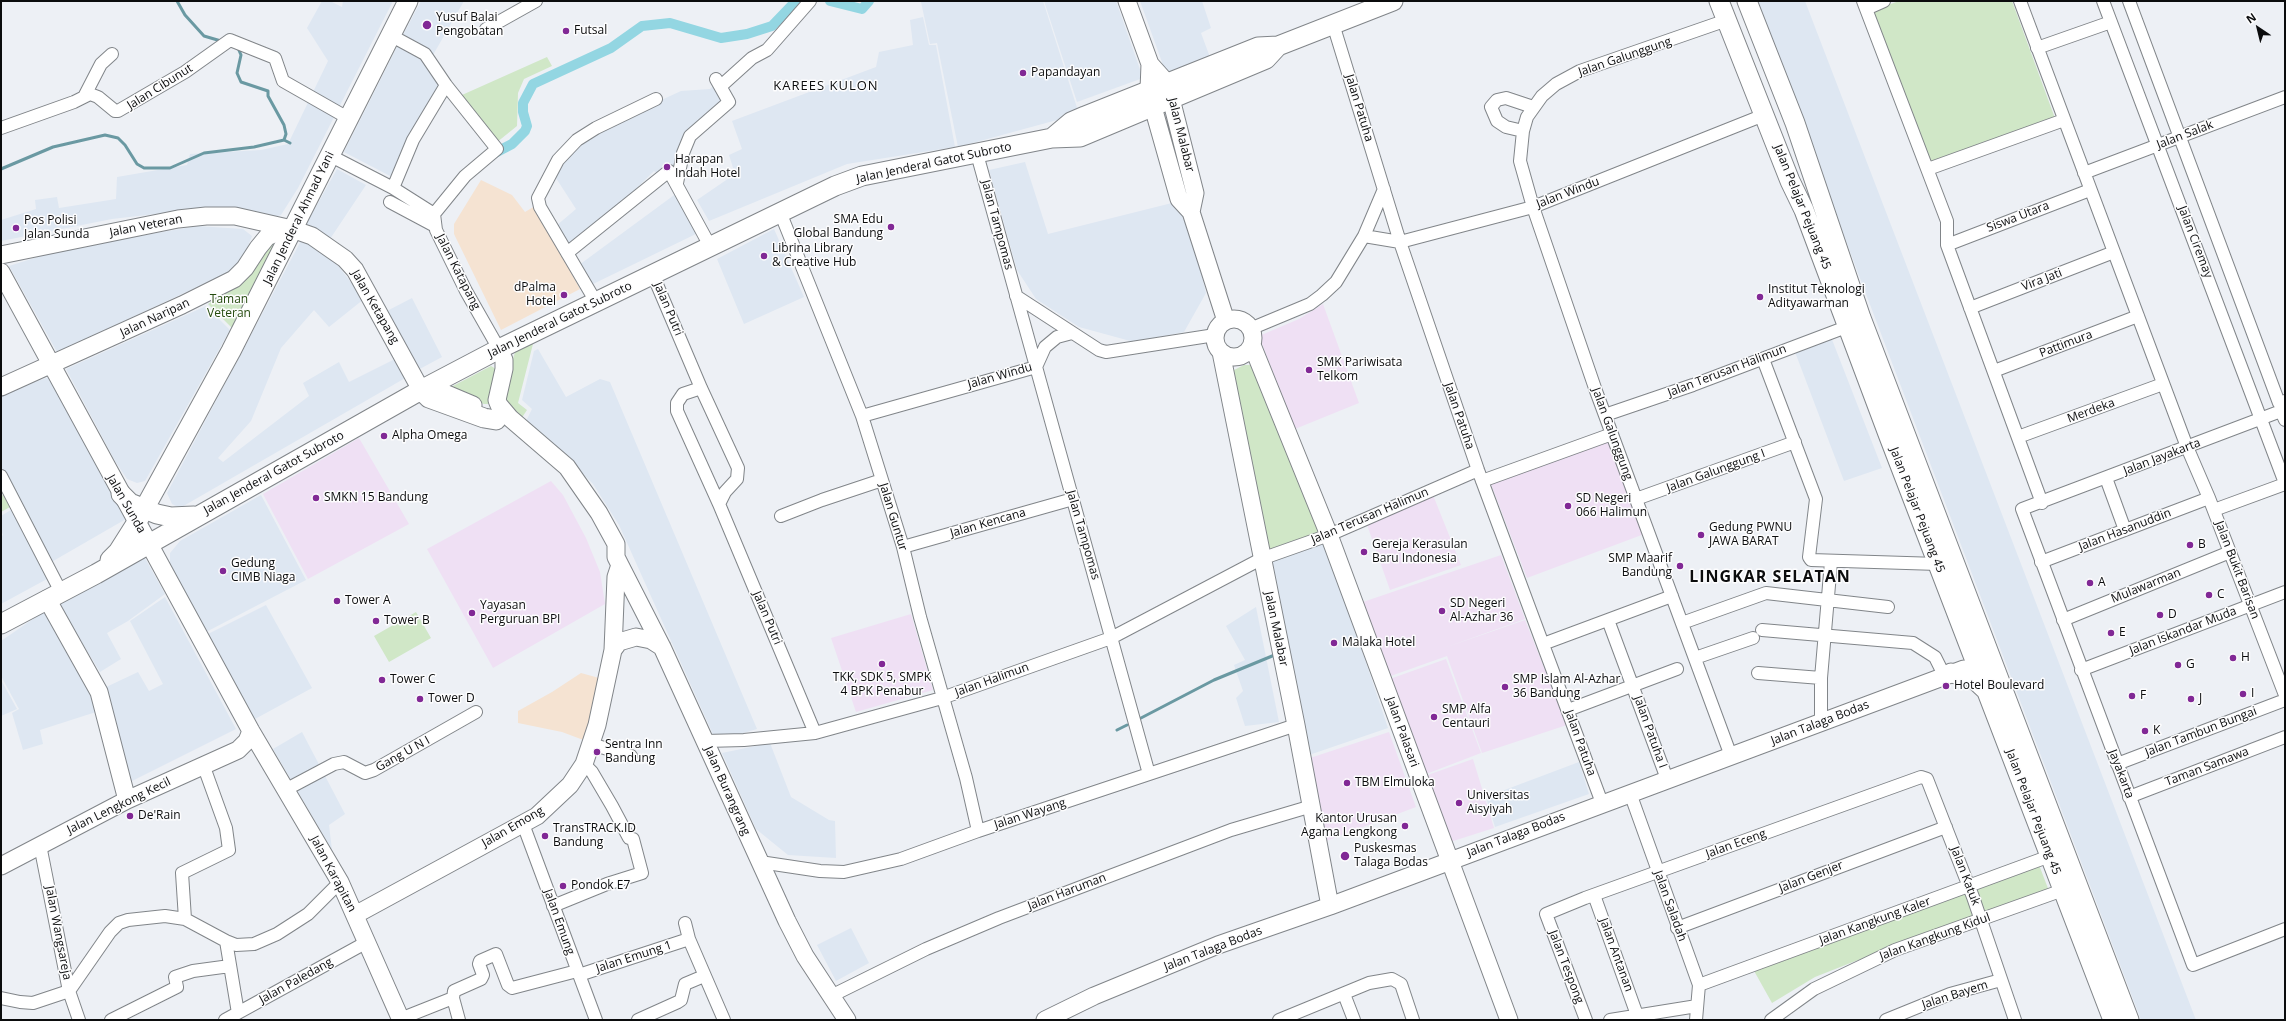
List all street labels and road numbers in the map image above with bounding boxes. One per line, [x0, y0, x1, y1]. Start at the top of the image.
street label: Jalan Galunggung [1577, 34, 1673, 80]
street label: Jalan Cibunut [125, 61, 195, 113]
street label: Jalan Patuha [1342, 73, 1376, 143]
street label: Jalan Malabar [1165, 96, 1197, 174]
street label: Jalan Salak [2155, 118, 2215, 152]
street label: Jalan Jenderal Gatot Subroto [855, 139, 1013, 187]
street label: Jalan Pelajar Pejuang 45 [1770, 143, 1834, 271]
street label: Jalan Jenderal Ahmad Yani [260, 149, 338, 287]
street label: Jalan Windu [1535, 174, 1601, 212]
street label: Jalan Tampomas [978, 178, 1016, 272]
street label: Siswa Utara [1985, 199, 2051, 235]
street label: Jalan Ciremay [2175, 204, 2215, 280]
street label: Jalan Veteran [108, 212, 184, 240]
street label: Jalan Katapang [433, 232, 483, 312]
street label: Vira Jati [2020, 266, 2064, 294]
street label: Jalan Ketapang [348, 267, 402, 347]
street label: Jalan Jenderal Gatot Subroto [486, 279, 634, 361]
street label: Jalan Putri [650, 280, 686, 338]
street label: Jalan Naripan [118, 296, 192, 340]
street label: Pattimura [2038, 327, 2094, 361]
street label: Jalan Terusan Halimun [1666, 342, 1788, 400]
street label: Jalan Windu [966, 360, 1034, 392]
street label: Jalan Patuha [1441, 381, 1477, 451]
street label: Jalan Galunggung [1589, 386, 1635, 482]
street label: Merdeka [2065, 396, 2117, 426]
street label: Jalan Jenderal Gatot Subroto [201, 428, 347, 518]
street label: Jalan Jayakarta [2121, 436, 2203, 478]
street label: Jalan Pelajar Pejuang 45 [1886, 445, 1948, 575]
street label: Jalan Galunggung I [1665, 446, 1767, 496]
street label: Jalan Sunda [103, 472, 149, 536]
street label: Jalan Guntur [876, 481, 910, 553]
street label: Jalan Terusan Halimun [1309, 485, 1431, 547]
street label: Jalan Tampomas [1063, 489, 1103, 581]
street label: Jalan Kencana [949, 505, 1027, 541]
street label: Jalan Hasanuddin [2077, 506, 2173, 554]
street label: Jalan Bukit Barisan [2212, 519, 2262, 621]
street label: Mulawarman [2109, 565, 2183, 607]
street label: Jalan Putri [749, 589, 785, 647]
street label: Jalan Malabar [1261, 590, 1291, 668]
street label: Jalan Iskandar Muda [2127, 604, 2239, 658]
street label: Jalan Halimun [953, 660, 1031, 700]
street label: Jalan Patuha I [1630, 694, 1670, 770]
street label: Jalan Palasari [1383, 695, 1421, 769]
street label: Jalan Talaga Bodas [1769, 698, 1871, 748]
street label: Jalan Tambun Bungai [2143, 704, 2259, 760]
street label: Jalan Patuha [1561, 708, 1599, 778]
street label: Gang U N I [373, 733, 433, 775]
street label: Jalan Burangrang [701, 744, 753, 838]
street label: Taman Samawa [2163, 744, 2251, 790]
street label: Jalan Pelajar Pejuang 45 [2002, 747, 2064, 877]
street label: Jayakarta [2105, 747, 2137, 801]
street label: Jalan Lengkong Kecil [65, 775, 173, 837]
street label: Jalan Wayang [992, 796, 1068, 832]
street label: Jalan Emong [480, 804, 546, 850]
street label: Jalan Talaga Bodas [1465, 810, 1567, 860]
street label: Jalan Eceng [1704, 826, 1768, 862]
street label: Jalan Karapitan [307, 833, 359, 915]
street label: Jalan Katuk [1947, 844, 1983, 908]
street label: Jalan Genjer [1777, 858, 1845, 896]
street label: Jalan Saladah [1651, 869, 1689, 943]
street label: Jalan Haruman [1026, 870, 1108, 914]
street label: Jalan Wangsareja [42, 885, 74, 981]
street label: Jalan Emung [540, 887, 578, 957]
street label: Jalan Kangkung Kaler [1817, 894, 1933, 948]
street label: Jalan Kangkung Kidul [1878, 910, 1992, 964]
street label: Jalan Antanan [1596, 916, 1636, 994]
street label: Jalan Talaga Bodas [1162, 924, 1264, 974]
street label: Jalan Tespong [1545, 928, 1587, 1006]
street label: Jalan Emung 1 [594, 938, 674, 976]
street label: Jalan Paledang [257, 955, 335, 1007]
street label: Jalan Bayem [1920, 978, 1990, 1012]

